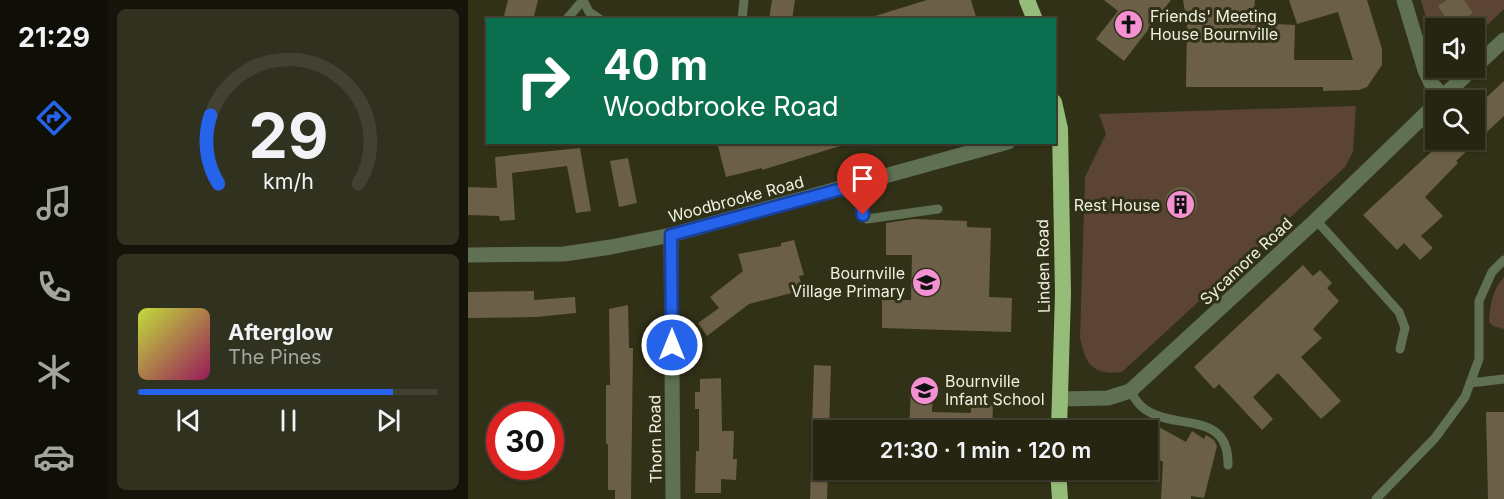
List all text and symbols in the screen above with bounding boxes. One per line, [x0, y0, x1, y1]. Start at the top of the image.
place label: Friends' Meeting House Bournville [1150, 6, 1278, 44]
church icon: Friends' Meeting House Bournville [1113, 9, 1145, 41]
map controls [1425, 18, 1485, 150]
button: sound [1425, 18, 1485, 78]
text: 21:29 [18, 21, 90, 54]
text: 40 m [603, 39, 708, 90]
icon: right [504, 42, 582, 120]
text: Woodbrooke Road [603, 90, 838, 123]
button: search [1425, 90, 1485, 150]
icon: directions [33, 97, 75, 139]
text: 29 [248, 98, 328, 173]
pin [837, 153, 888, 215]
icon: arrive [846, 162, 879, 195]
text: km/h [263, 168, 313, 194]
street label: Woodbrooke Road [666, 171, 806, 227]
icon: music [33, 182, 75, 224]
building icon: Rest House [1165, 189, 1197, 221]
place label: Rest House [1074, 195, 1160, 215]
street label: Sycamore Road [1196, 213, 1296, 309]
street label: Linden Road [1032, 219, 1054, 313]
place label: Bournville Village Primary [791, 263, 905, 301]
icon: phone [33, 266, 75, 308]
school or university icon: Bournville Village Primary [910, 266, 942, 298]
position arrow [640, 313, 704, 377]
text: Afterglow [228, 319, 333, 345]
text: The Pines [228, 345, 322, 369]
icon: climate [33, 351, 75, 393]
place label: Bournville Infant School [945, 371, 1045, 409]
school or university icon: Bournville Infant School [908, 374, 940, 406]
street label: Thorn Road [644, 395, 666, 483]
speed limit sign: 30 [486, 402, 564, 480]
icon: previous [172, 404, 205, 437]
icon: pause [272, 404, 305, 437]
icon: next [372, 404, 405, 437]
icon: car [33, 436, 75, 478]
text: 21:30 · 1 min · 120 m [880, 437, 1091, 463]

